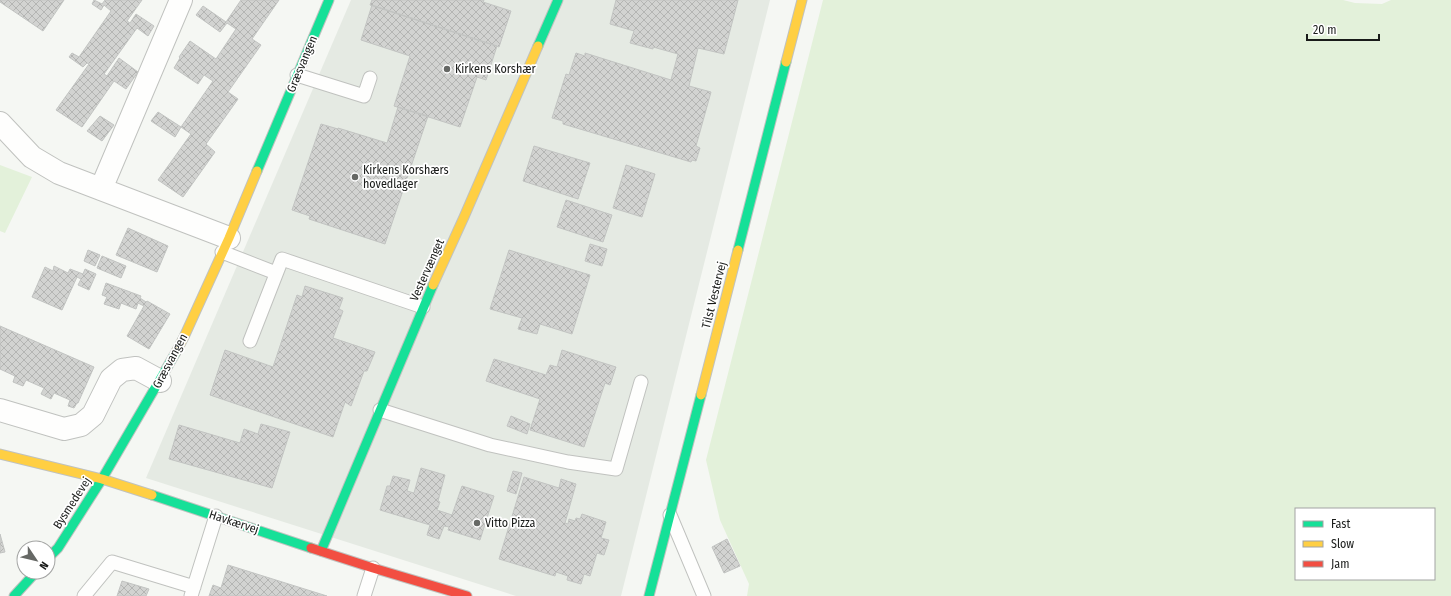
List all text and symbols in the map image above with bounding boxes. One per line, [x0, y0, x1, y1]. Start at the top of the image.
scale bar [1307, 16, 1379, 42]
text: 20 m [1313, 23, 1337, 37]
street label: Græsvangen [284, 34, 320, 94]
place label: Kirkens Korshær [455, 62, 536, 76]
marker: Kirkens Korshær [442, 64, 452, 74]
place label: Kirkens Korshærs hovedlager [363, 163, 449, 191]
marker: Kirkens Korshærs hovedlager [350, 172, 360, 182]
street label: Vestervænget [407, 237, 447, 303]
street label: Tilst Vestervej [699, 260, 729, 330]
street label: Græsvangen [150, 331, 190, 391]
street label: Bysmedevej [50, 475, 94, 531]
street label: Havkærvej [207, 507, 261, 537]
legend [1295, 508, 1435, 580]
place label: Vitto Pizza [485, 516, 536, 530]
text: Fast [1331, 517, 1350, 531]
marker: Vitto Pizza [472, 518, 482, 528]
text: Slow [1331, 537, 1354, 551]
north arrow [16, 540, 56, 580]
text: Jam [1331, 557, 1349, 571]
text: N [37, 559, 51, 572]

